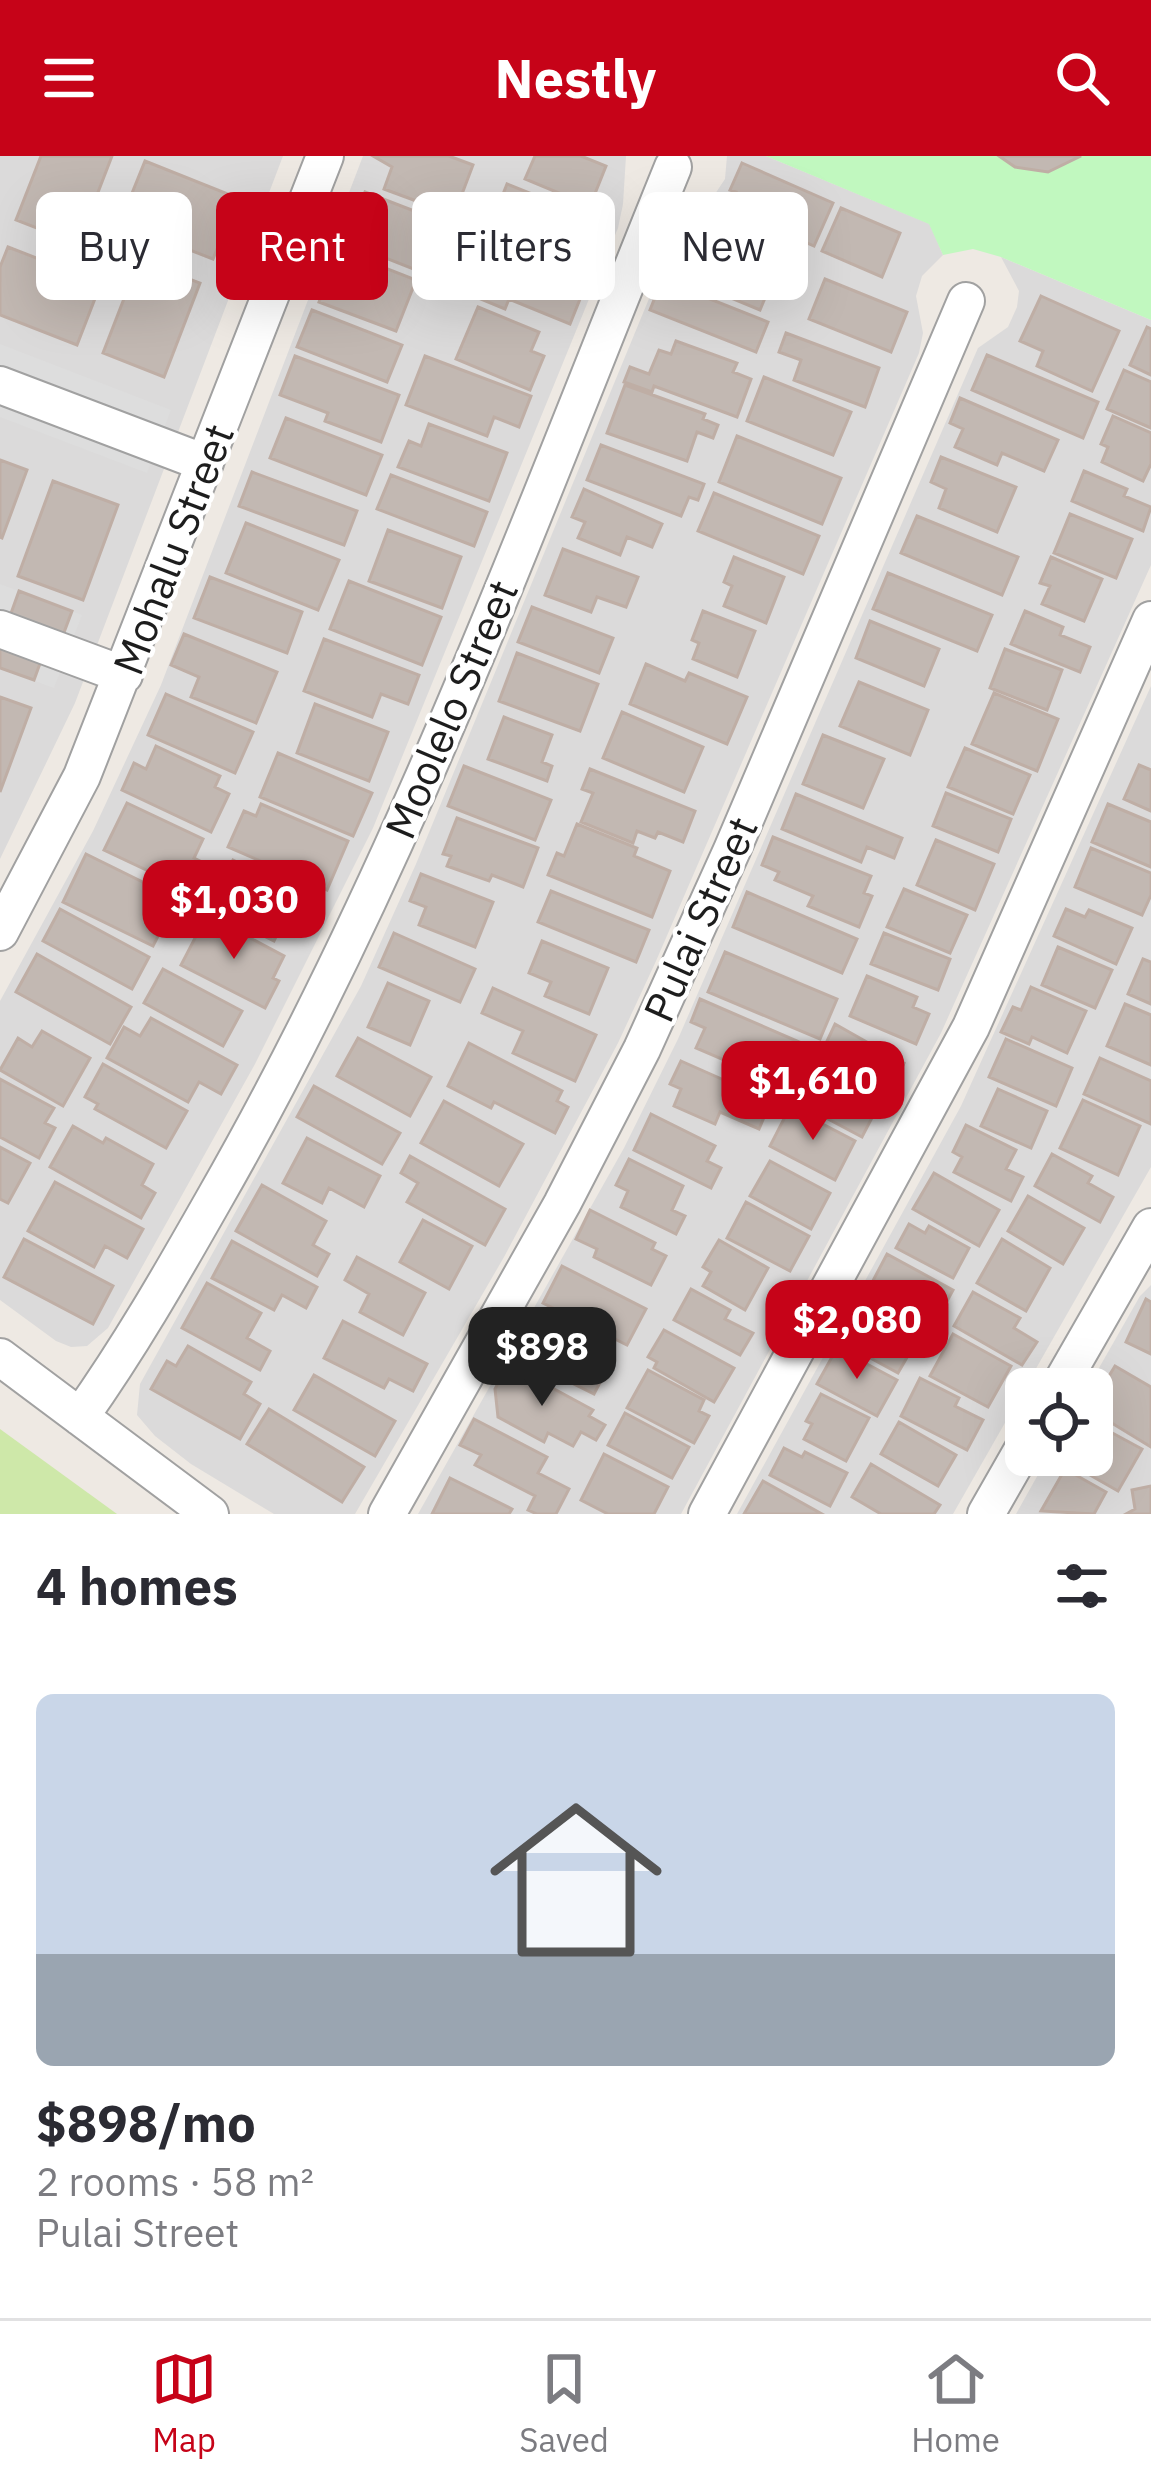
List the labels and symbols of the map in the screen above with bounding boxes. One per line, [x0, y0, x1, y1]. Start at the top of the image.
street label: Mohalu Street [100, 416, 246, 682]
street label: Moolelo Street [372, 571, 530, 847]
street label: Pulai Street [630, 808, 770, 1030]
pin: $1,030 [136, 860, 332, 962]
pin: $1,610 [715, 1041, 911, 1143]
pin: $2,080 [759, 1280, 955, 1382]
pin: $898 [471, 1307, 613, 1409]

